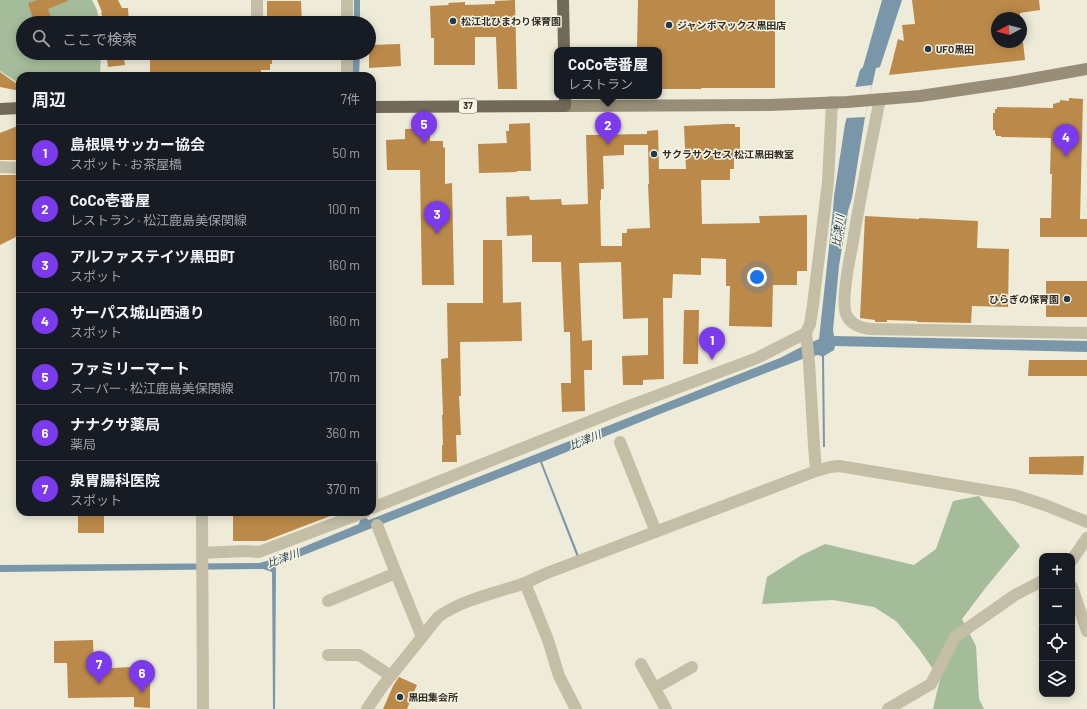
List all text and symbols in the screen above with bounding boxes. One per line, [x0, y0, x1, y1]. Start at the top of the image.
north arrow [991, 12, 1027, 48]
place label: 松江北ひまわり保育園 [461, 15, 561, 27]
search box [16, 16, 376, 60]
marker: 松江北ひまわり保育園 [448, 16, 458, 26]
place label: ジャンボマックス黒田店 [677, 19, 786, 31]
marker: ジャンボマックス黒田店 [664, 20, 674, 30]
icon: search [30, 27, 52, 49]
text: ここで検索 [62, 30, 137, 48]
place label: UFO黒田 [936, 43, 974, 55]
marker: UFO黒田 [923, 44, 933, 54]
popup [554, 47, 662, 99]
text: CoCo壱番屋 [568, 55, 648, 73]
text: レストラン [568, 76, 633, 92]
text: 周辺 [32, 89, 66, 109]
text: 7件 [341, 91, 360, 107]
road number: 37 [459, 99, 477, 113]
pin: 5 [411, 111, 437, 144]
pin: 2 [595, 112, 621, 145]
pin: 4 [1053, 124, 1079, 157]
text: 島根県サッカー協会 [70, 135, 205, 153]
text: 1 [43, 145, 47, 161]
text: 50 m [333, 145, 360, 161]
place label: サクラサクセス 松江黒田教室 [662, 148, 794, 160]
marker: サクラサクセス 松江黒田教室 [649, 149, 659, 159]
text: スポット · お茶屋橋 [70, 156, 182, 172]
text: CoCo壱番屋 [70, 191, 150, 209]
text: 2 [41, 201, 49, 217]
text: 100 m [327, 201, 360, 217]
pin: 3 [424, 201, 450, 234]
text: レストラン · 松江鹿島美保関線 [70, 212, 247, 228]
water label: 比津川 [829, 213, 846, 248]
text: アルファステイツ黒田町 [70, 247, 235, 265]
text: 3 [41, 257, 49, 273]
text: 160 m [328, 257, 360, 273]
your location [747, 267, 767, 287]
text: スポット [70, 268, 122, 284]
place label: ひらぎの保育園 [989, 293, 1059, 305]
marker: ひらぎの保育園 [1062, 294, 1072, 304]
text: サーパス城山西通り [70, 303, 205, 321]
text: 4 [41, 313, 49, 329]
text: 160 m [328, 313, 360, 329]
text: スポット [70, 324, 122, 340]
pin: 1 [699, 327, 725, 360]
text: ファミリーマート [70, 359, 190, 377]
text: 5 [41, 369, 49, 385]
text: 170 m [329, 369, 360, 385]
text: スーパー · 松江鹿島美保関線 [70, 380, 234, 396]
text: ナナクサ薬局 [70, 415, 160, 433]
text: 6 [42, 425, 48, 441]
text: 360 m [326, 425, 360, 441]
water label: 比津川 [567, 427, 603, 452]
text: 薬局 [70, 436, 96, 452]
text: 泉胃腸科医院 [70, 471, 160, 489]
text: 7 [42, 481, 48, 497]
text: 370 m [326, 481, 360, 497]
text: スポット [70, 492, 122, 508]
water label: 比津川 [265, 545, 301, 569]
map controls [1039, 553, 1075, 697]
button: + [1039, 553, 1075, 589]
button: − [1039, 589, 1075, 625]
button: locate [1039, 625, 1075, 661]
pin: 7 [86, 651, 112, 684]
pin: 6 [129, 660, 155, 693]
button: layers [1039, 661, 1075, 697]
place label: 黒田集会所 [408, 691, 458, 703]
marker: 黒田集会所 [395, 692, 405, 702]

